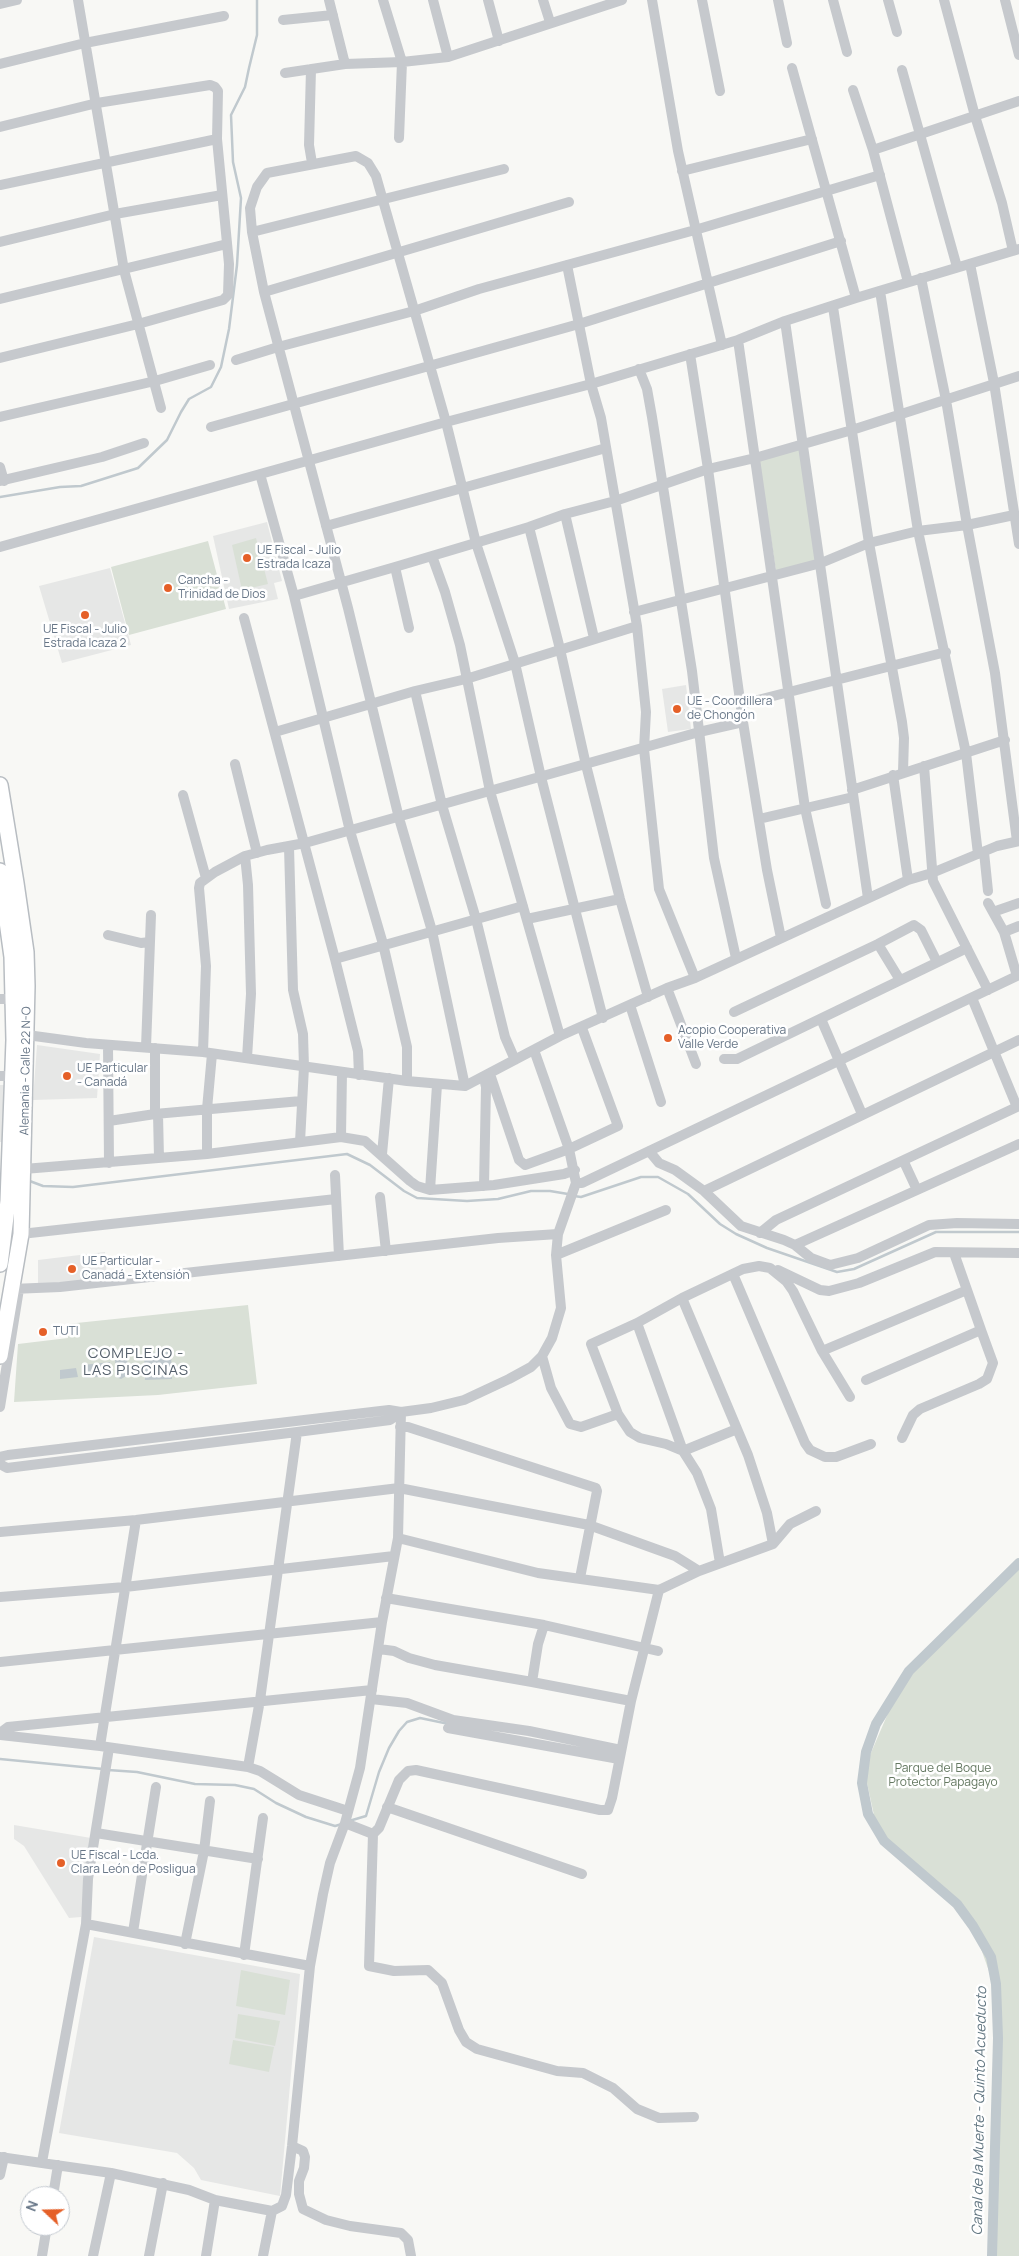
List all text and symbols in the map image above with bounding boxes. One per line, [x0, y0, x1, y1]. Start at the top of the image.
place label: UE Fiscal - Julio Estrada Icaza [257, 544, 341, 572]
marker: UE Fiscal - Julio Estrada Icaza [241, 552, 253, 564]
place label: Cancha - Trinidad de Dios [178, 574, 266, 602]
marker: Cancha - Trinidad de Dios [162, 582, 174, 594]
marker: UE Fiscal - Julio Estrada Icaza 2 [79, 609, 91, 621]
place label: UE Fiscal - Julio Estrada Icaza 2 [43, 623, 127, 651]
place label: UE - Coordillera de Chongón [687, 695, 772, 723]
marker: UE - Coordillera de Chongón [671, 703, 683, 715]
street label: Alemania - Calle 22 N-O [18, 1006, 34, 1136]
place label: Acopio Cooperativa Valle Verde [678, 1024, 786, 1052]
marker: Acopio Cooperativa Valle Verde [662, 1032, 674, 1044]
place label: UE Particular - Canadá [77, 1062, 148, 1090]
marker: UE Particular - Canadá [61, 1070, 73, 1082]
place label: UE Particular - Canadá - Extensión [82, 1255, 190, 1283]
marker: UE Particular - Canadá - Extensión [66, 1263, 78, 1275]
place label: TUTI [53, 1325, 79, 1339]
marker: TUTI [37, 1326, 49, 1338]
district label: COMPLEJO - LAS PISCINAS [82, 1345, 190, 1380]
park label: Parque del Boque Protector Papagayo [888, 1762, 998, 1790]
place label: UE Fiscal - Lcda. Clara León de Posligua [71, 1849, 196, 1877]
marker: UE Fiscal - Lcda. Clara León de Posligua [55, 1857, 67, 1869]
water label: Canal de la Muerte - Quinto Acueducto [969, 1986, 991, 2236]
north arrow [20, 2186, 70, 2236]
text: N [21, 2198, 42, 2214]

